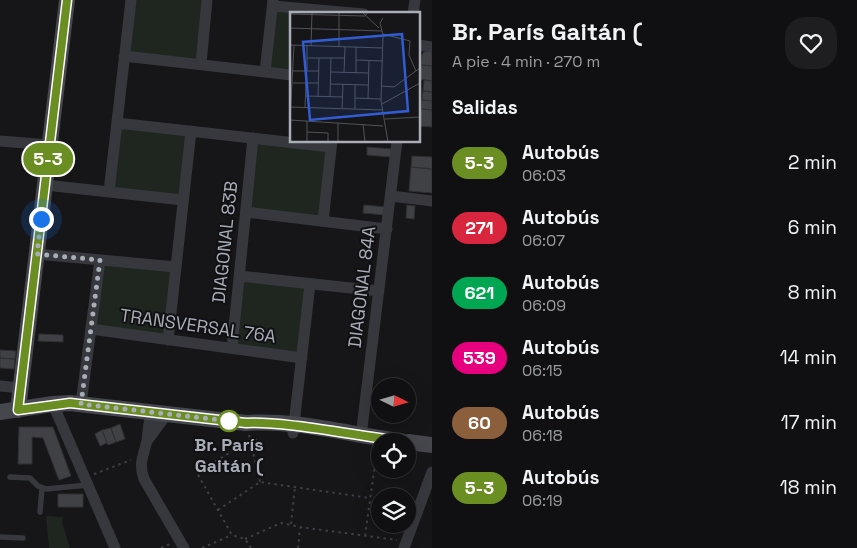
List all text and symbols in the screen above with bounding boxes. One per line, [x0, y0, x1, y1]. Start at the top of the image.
inset map [290, 12, 420, 142]
text: Br. París Gaitán ( [452, 16, 642, 47]
button: heart [785, 17, 837, 69]
text: A pie · 4 min · 270 m [452, 51, 600, 72]
text: Salidas [452, 95, 518, 120]
text: Autobús [522, 140, 599, 165]
line badge: 5-3 [19, 143, 77, 175]
text: 5-3 [33, 147, 63, 170]
text: 2 min [788, 150, 837, 175]
text: 5-3 [465, 151, 494, 174]
text: 06:03 [522, 165, 566, 186]
street label: DIAGONAL 83B [207, 180, 242, 304]
text: Autobús [522, 205, 599, 230]
your location [29, 207, 54, 232]
text: 6 min [788, 215, 837, 240]
text: 271 [465, 216, 494, 239]
street label: DIAGONAL 84A [343, 225, 380, 349]
text: 06:07 [522, 230, 565, 251]
text: Autobús [522, 270, 599, 295]
text: 8 min [788, 280, 837, 305]
text: 621 [465, 281, 494, 304]
text: 06:09 [522, 295, 566, 316]
street label: TRANSVERSAL 76A [119, 303, 278, 348]
text: Autobús [522, 335, 599, 360]
text: 14 min [780, 345, 837, 370]
text: 539 [463, 346, 496, 369]
text: 06:15 [522, 360, 562, 381]
north arrow [371, 378, 416, 422]
map controls [371, 378, 416, 533]
text: Autobús [522, 400, 599, 425]
marker: Br. París Gaitán ( [218, 410, 240, 432]
text: 17 min [781, 410, 837, 435]
text: 60 [468, 411, 491, 434]
text: 06:18 [522, 425, 563, 446]
place label: Br. París Gaitán ( [194, 433, 264, 477]
button: locate [371, 433, 416, 478]
text: Autobús [522, 465, 599, 490]
text: 18 min [780, 475, 837, 500]
text: 5-3 [465, 476, 494, 499]
button: layers [371, 488, 416, 533]
text: 06:19 [522, 490, 563, 511]

